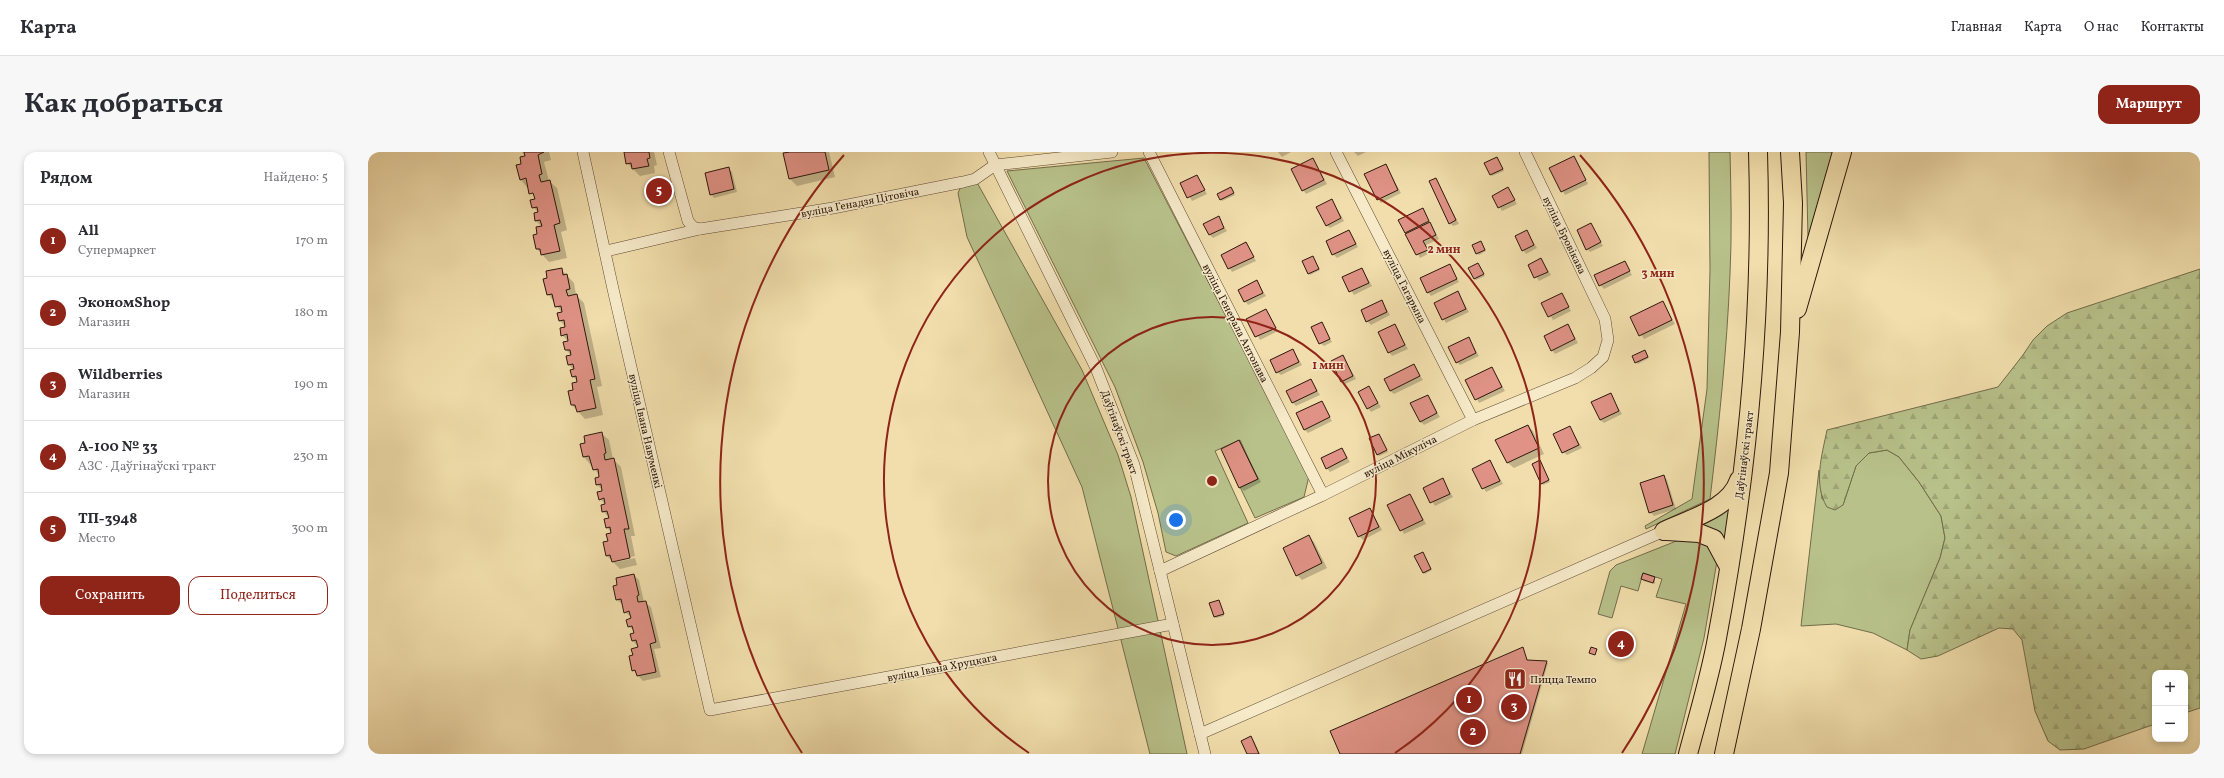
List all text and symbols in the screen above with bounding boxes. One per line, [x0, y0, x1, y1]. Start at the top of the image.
text: Карта [20, 15, 77, 41]
text: Главная [1951, 18, 2002, 37]
text: Карта [2024, 18, 2062, 37]
text: О нас [2084, 18, 2119, 37]
text: Контакты [2141, 18, 2204, 37]
text: Как добраться [24, 85, 223, 124]
button: Маршрут [2098, 85, 2200, 124]
text: Рядом [40, 167, 93, 190]
text: Найдено: 5 [264, 169, 328, 187]
pin: 5 [646, 176, 672, 206]
street label: вуліца Генадзя Цітовіча [800, 185, 921, 222]
street label: вуліца Бровікава [1538, 194, 1589, 278]
text: All [78, 221, 99, 242]
text: 1 [50, 232, 56, 250]
text: 170 m [295, 232, 328, 250]
text: Супермаркет [78, 242, 156, 260]
text: 2 мин [1427, 242, 1461, 258]
street label: вуліца Гагарына [1378, 247, 1429, 327]
street label: вуліца Генерала Антонава [1198, 262, 1271, 386]
text: 3 мин [1641, 266, 1675, 282]
text: ЭкономShop [78, 293, 170, 314]
text: 2 [50, 304, 56, 322]
text: 180 m [294, 304, 328, 322]
text: Магазин [78, 314, 130, 332]
text: 1 мин [1312, 358, 1344, 374]
text: Wildberries [78, 365, 163, 386]
street label: вуліца Івана Навуменкі [624, 373, 665, 490]
text: 3 [50, 376, 56, 394]
text: 190 m [294, 376, 328, 394]
text: Магазин [78, 386, 130, 404]
street label: Даўгінаўскі тракт [1096, 388, 1141, 477]
street label: Даўгінаўскі тракт [1733, 410, 1758, 500]
street label: вуліца Мікуліча [1361, 432, 1440, 482]
text: А-100 № 33 [78, 437, 158, 458]
text: 4 [49, 448, 57, 466]
text: 230 m [293, 448, 328, 466]
text: АЗС · Даўгінаўскі тракт [78, 458, 216, 476]
centre of rings [1205, 474, 1219, 488]
text: ТП-3948 [78, 509, 137, 530]
your location [1166, 510, 1186, 530]
text: 5 [50, 520, 56, 538]
text: 300 m [292, 520, 328, 538]
text: Место [78, 530, 115, 548]
button: Сохранить [40, 576, 180, 615]
button: Поделиться [188, 576, 328, 615]
pin: 4 [1608, 629, 1634, 659]
street label: вуліца Івана Хруцкага [886, 650, 999, 687]
restaurant icon: Пицца Темпо [1502, 666, 1528, 692]
map controls [2152, 670, 2188, 742]
button: + [2152, 670, 2188, 706]
place label: Пицца Темпо [1530, 673, 1597, 688]
pin: 1 [1456, 685, 1482, 715]
pin: 3 [1501, 692, 1527, 722]
button: − [2152, 706, 2188, 742]
pin: 2 [1460, 717, 1486, 747]

